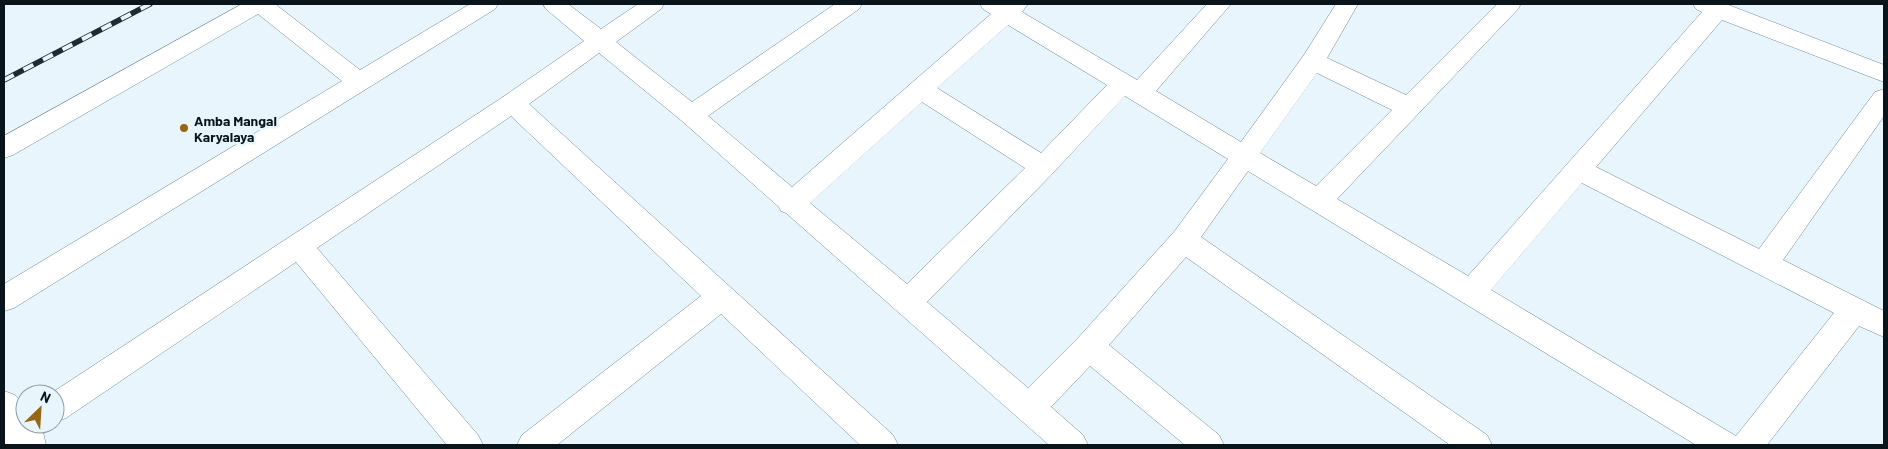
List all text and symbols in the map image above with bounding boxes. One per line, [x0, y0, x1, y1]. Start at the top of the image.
place label: Amba Mangal Karyalaya [194, 112, 277, 145]
marker: Amba Mangal Karyalaya [178, 122, 190, 134]
north arrow [15, 384, 65, 434]
text: N [38, 387, 54, 406]

